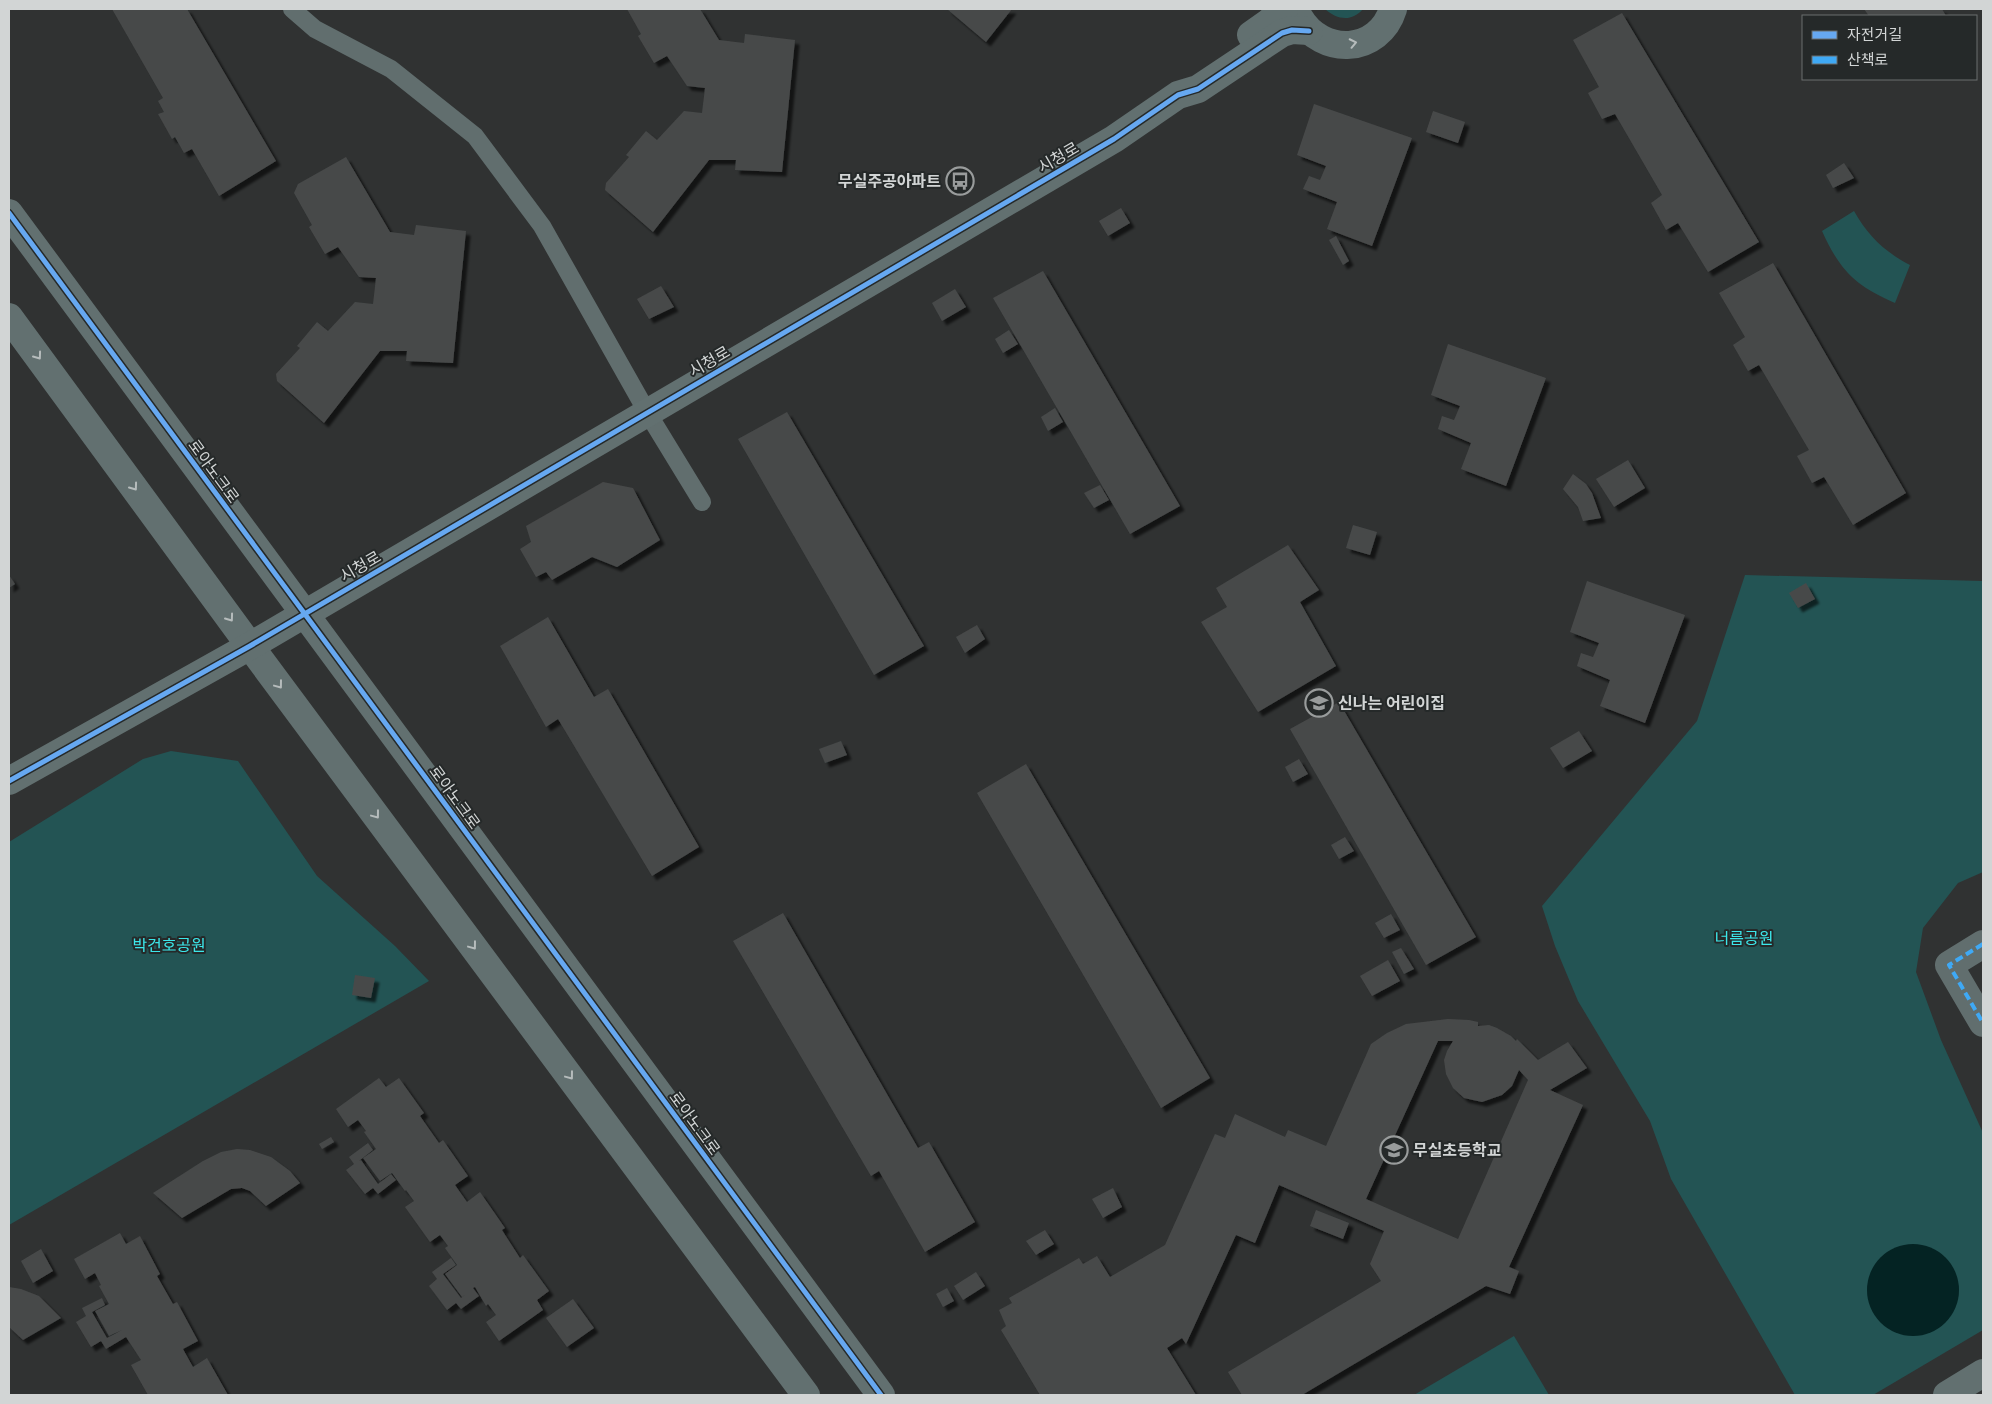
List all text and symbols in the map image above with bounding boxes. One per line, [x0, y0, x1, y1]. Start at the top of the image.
legend [1802, 15, 1977, 80]
text: 자전거길 [1847, 25, 1902, 43]
one-way arrow [1349, 39, 1358, 49]
text: 산책로 [1847, 50, 1888, 68]
street label: 시청로 [1034, 137, 1082, 176]
bus stop icon: 무실주공아파트 [945, 166, 975, 196]
place label: 무실주공아파트 [838, 171, 941, 190]
street label: 시청로 [685, 341, 733, 380]
one-way arrow [32, 350, 40, 359]
street label: 로아노크로 [185, 435, 244, 506]
one-way arrow [128, 481, 137, 491]
street label: 시청로 [336, 546, 384, 585]
one-way arrow [224, 612, 233, 622]
one-way arrow [273, 679, 282, 689]
school or university icon: 신나는 어린이집 [1304, 688, 1334, 718]
place label: 신나는 어린이집 [1338, 693, 1445, 712]
street label: 로아노크로 [426, 761, 485, 832]
one-way arrow [370, 809, 379, 819]
park label: 너름공원 [1715, 928, 1773, 947]
park label: 박건호공원 [132, 935, 206, 954]
one-way arrow [467, 940, 476, 950]
one-way arrow [564, 1070, 573, 1080]
street label: 로아노크로 [666, 1087, 725, 1158]
school or university icon: 무실초등학교 [1379, 1135, 1409, 1165]
place label: 무실초등학교 [1413, 1140, 1502, 1159]

